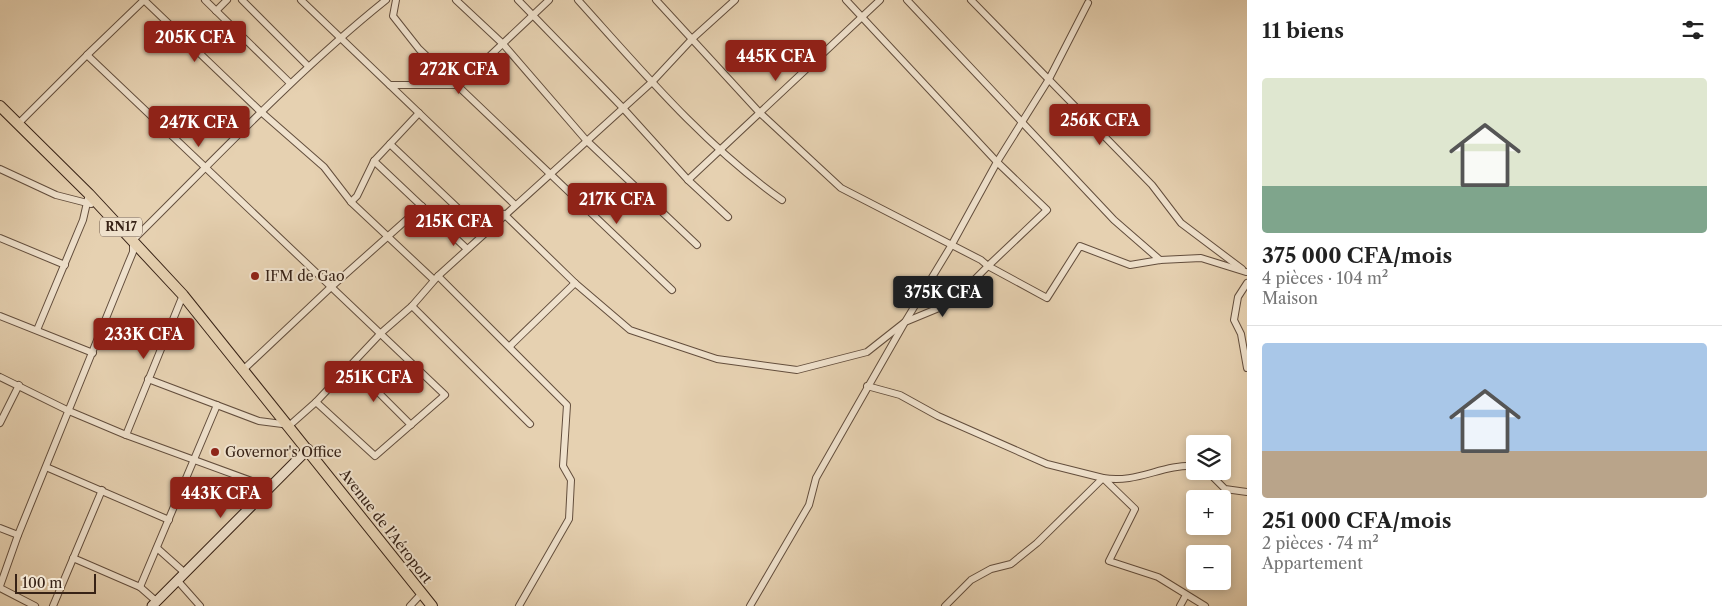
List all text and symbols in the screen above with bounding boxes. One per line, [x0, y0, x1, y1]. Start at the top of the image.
icon: filters [1679, 16, 1707, 44]
text: 11 biens [1262, 18, 1344, 43]
pin: 205K CFA [143, 20, 247, 63]
text: 205K CFA [155, 27, 235, 47]
pin: 445K CFA [724, 39, 828, 82]
text: 445K CFA [736, 46, 816, 66]
pin: 272K CFA [407, 52, 511, 95]
text: 272K CFA [420, 59, 498, 79]
pin: 256K CFA [1048, 104, 1152, 146]
pin: 247K CFA [147, 106, 251, 148]
text: 256K CFA [1060, 110, 1140, 130]
icon: home [1440, 110, 1530, 200]
text: 247K CFA [160, 112, 238, 132]
pin: 217K CFA [565, 182, 669, 225]
text: 217K CFA [579, 189, 655, 209]
pin: 215K CFA [402, 204, 506, 247]
text: 215K CFA [415, 211, 493, 231]
road number: RN17 [100, 218, 142, 236]
text: 375 000 CFA/mois [1262, 243, 1452, 268]
place label: IFM de Gao [265, 267, 345, 285]
text: 4 pièces · 104 m² [1262, 268, 1388, 288]
marker: IFM de Gao [249, 270, 261, 282]
pin: 375K CFA [891, 276, 995, 318]
text: 375K CFA [904, 282, 982, 302]
text: Maison [1262, 288, 1318, 308]
pin: 233K CFA [92, 318, 196, 360]
text: 233K CFA [104, 324, 184, 344]
pin: 251K CFA [322, 360, 426, 403]
text: 251K CFA [335, 367, 413, 387]
icon: home [1440, 376, 1530, 466]
map controls [1186, 435, 1231, 590]
button: layers [1186, 435, 1231, 480]
place label: Governor's Office [225, 443, 342, 461]
marker: Governor's Office [209, 446, 221, 458]
street label: Avenue de l'Aéroport [335, 464, 436, 587]
pin: 443K CFA [169, 476, 273, 519]
text: 443K CFA [181, 483, 261, 503]
button: + [1186, 490, 1231, 535]
text: 251 000 CFA/mois [1262, 508, 1452, 533]
text: 2 pièces · 74 m² [1262, 533, 1379, 553]
button: − [1186, 545, 1231, 590]
text: Appartement [1262, 553, 1363, 573]
scale bar [15, 571, 96, 594]
text: 100 m [22, 574, 62, 592]

